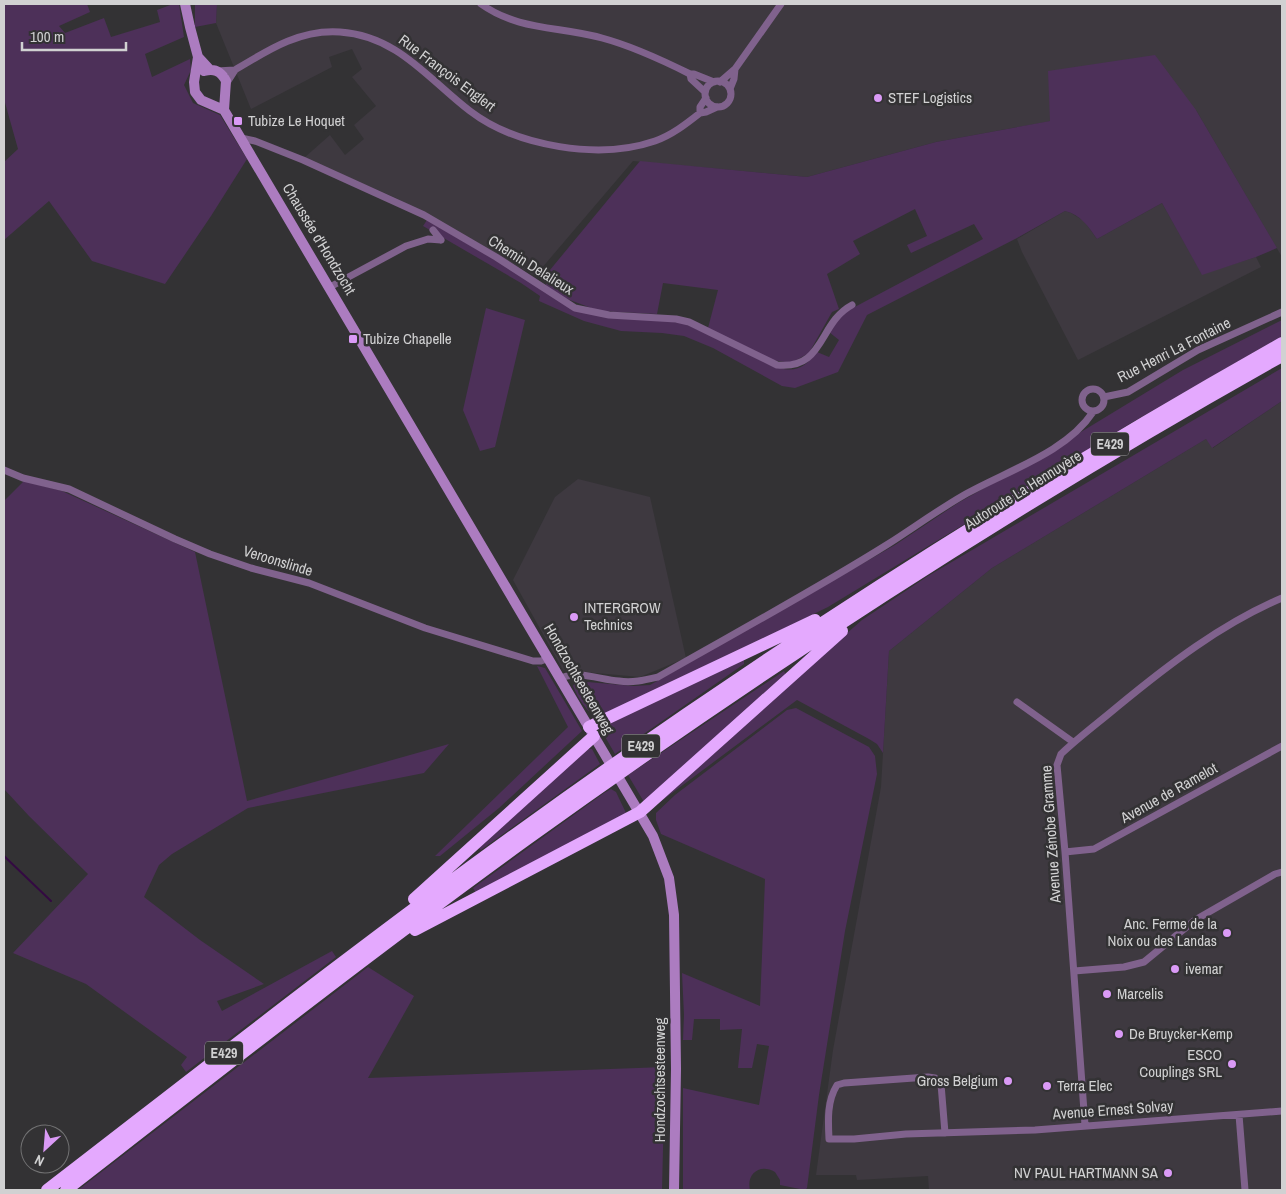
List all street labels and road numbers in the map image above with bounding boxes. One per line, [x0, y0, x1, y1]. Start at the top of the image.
street label: Rue François Englert [395, 29, 500, 116]
street label: Chaussée d'Hondzocht [278, 179, 361, 299]
street label: Chemin Delalieux [484, 230, 579, 300]
street label: Rue Henri La Fontaine [1114, 312, 1234, 387]
road number: E429 [1091, 432, 1129, 456]
street label: Autoroute La Hennuyère [959, 445, 1085, 535]
street label: Veroonslinde [241, 540, 316, 581]
street label: Hondzochtsesteenweg [539, 620, 620, 738]
road number: E429 [622, 734, 660, 758]
street label: Avenue de Ramelot [1116, 757, 1222, 828]
street label: Avenue Zénobe Gramme [1035, 764, 1066, 905]
street label: Hondzochtsesteenweg [649, 1018, 670, 1142]
road number: E429 [205, 1042, 243, 1064]
street label: Avenue Ernest Solvay [1051, 1095, 1175, 1124]

